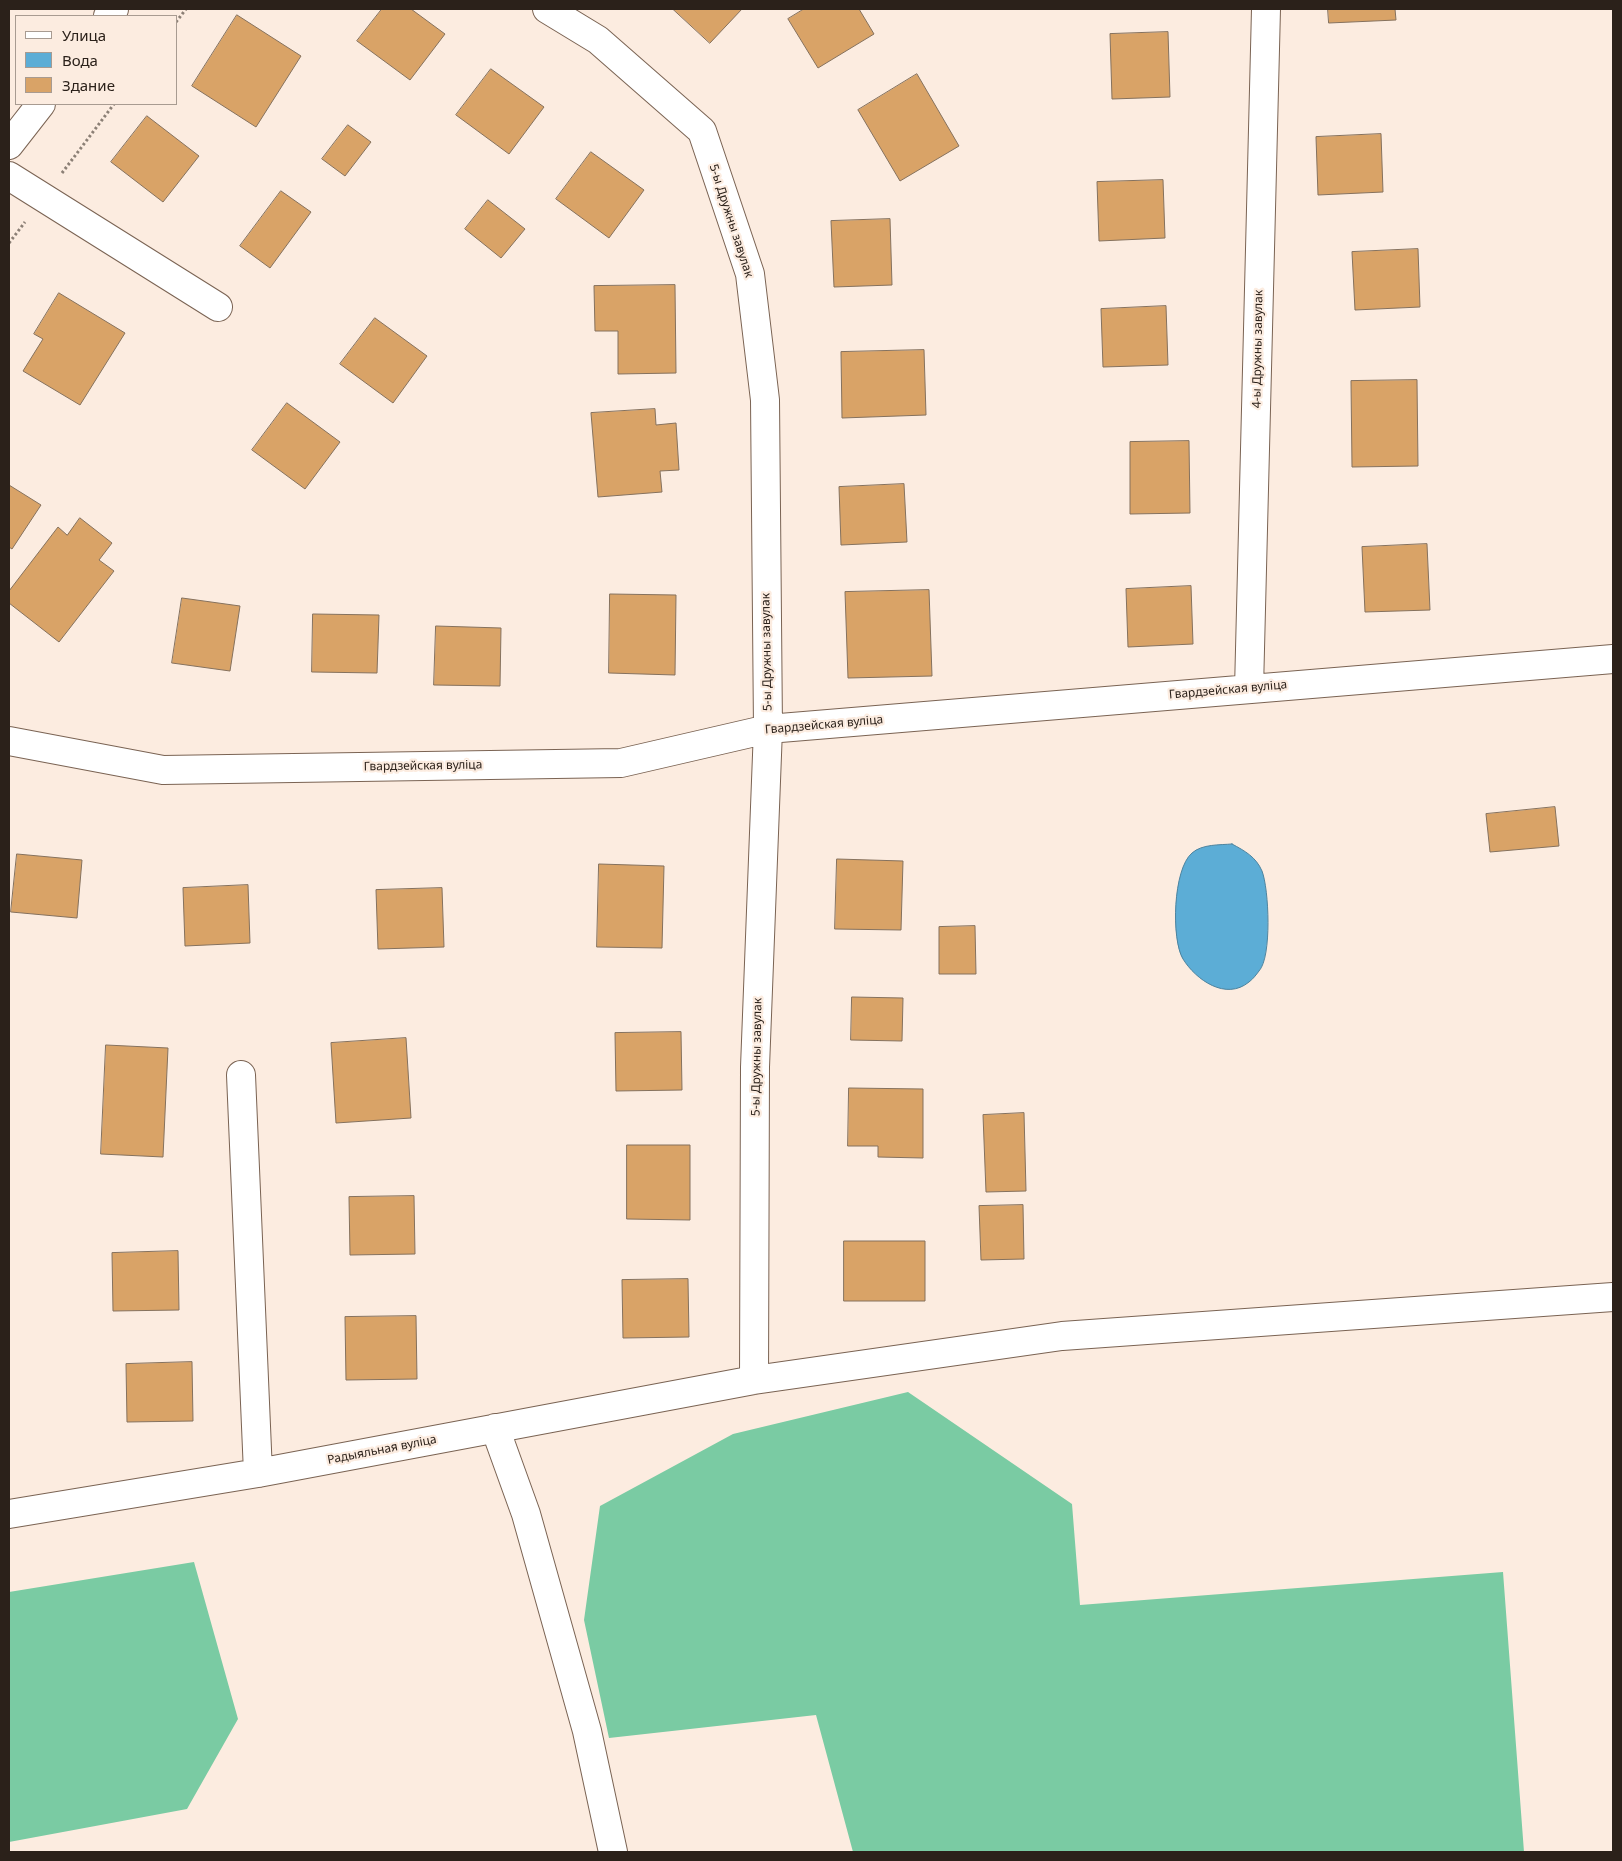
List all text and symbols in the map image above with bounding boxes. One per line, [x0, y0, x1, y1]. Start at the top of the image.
legend [15, 15, 178, 105]
text: Улица [62, 25, 106, 45]
text: Вода [62, 50, 98, 70]
text: Здание [62, 75, 115, 95]
street label: 5-ы Дружны завулак [706, 163, 756, 279]
street label: 4-ы Дружны завулак [1250, 290, 1266, 408]
street label: 5-ы Дружны завулак [759, 593, 775, 711]
street label: Гвардзейская вуліца [1168, 678, 1288, 702]
street label: Гвардзейская вуліца [764, 713, 884, 737]
street label: Гвардзейская вуліца [364, 758, 482, 774]
street label: 5-ы Дружны завулак [749, 998, 765, 1116]
street label: Радыяльная вуліца [326, 1432, 438, 1468]

